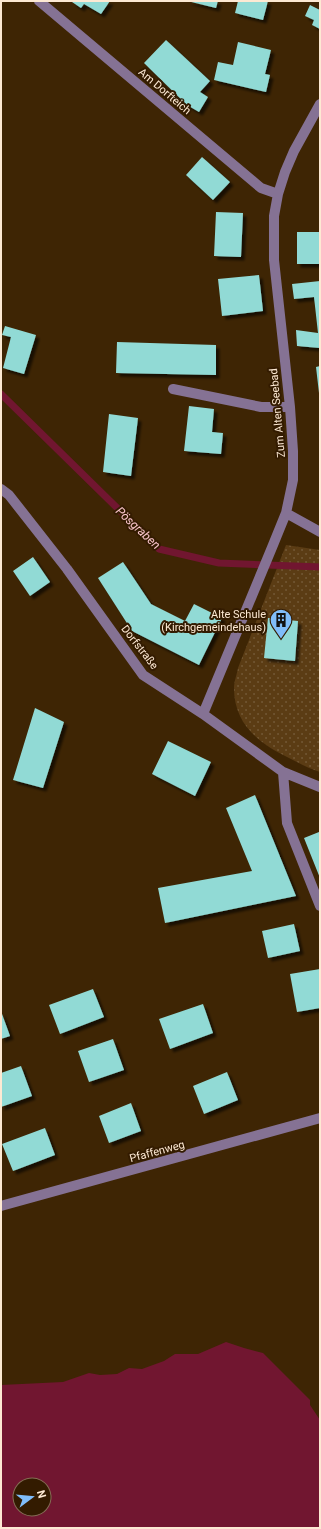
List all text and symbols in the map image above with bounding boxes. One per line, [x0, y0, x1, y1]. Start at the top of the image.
street label: Am Dorfteich [136, 66, 194, 117]
street label: Zum Alten Seebad [267, 368, 288, 458]
water label: Pösgraben [113, 504, 163, 552]
building icon: Alte Schule (Kirchgemeindehaus) [268, 607, 294, 640]
place label: Alte Schule (Kirchgemeindehaus) [161, 608, 266, 634]
street label: Dorfstraße [118, 623, 161, 672]
street label: Pfaffenweg [128, 1138, 186, 1165]
north arrow [12, 1477, 52, 1517]
text: N [34, 1489, 49, 1500]

